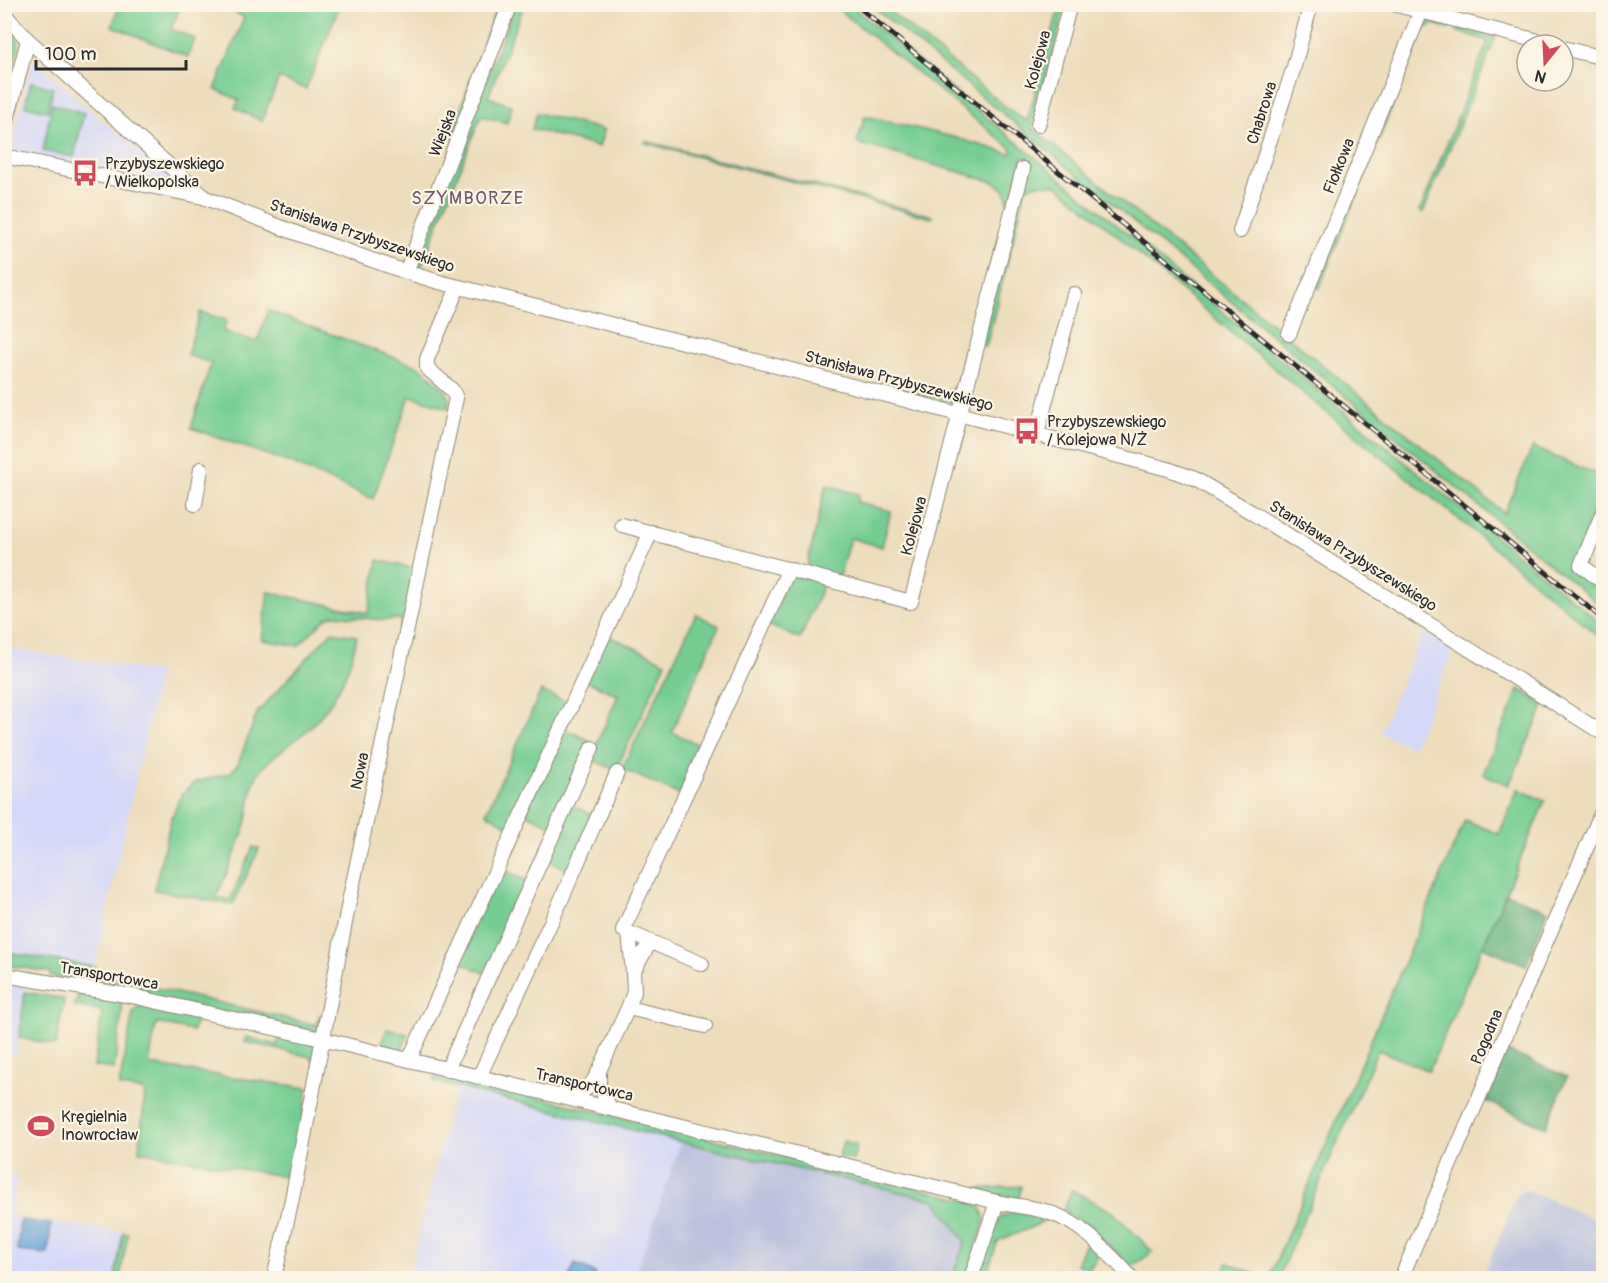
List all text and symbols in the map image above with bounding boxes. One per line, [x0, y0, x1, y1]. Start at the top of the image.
street label: Kolejowa [1021, 28, 1055, 92]
scale bar [36, 33, 186, 71]
north arrow [1515, 33, 1575, 93]
text: 100 m [45, 43, 97, 66]
text: N [1532, 65, 1549, 87]
street label: Chabrowa [1242, 79, 1282, 147]
street label: Wiejska [425, 106, 461, 160]
street label: Fiołkowa [1319, 135, 1359, 197]
place label: Przybyszewskiego / Wielkopolska [105, 154, 225, 192]
bus stop icon: Przybyszewskiego / Wielkopolska [70, 158, 100, 188]
district label: SZYMBORZE [411, 187, 525, 210]
street label: Stanisława Przybyszewskiego [267, 195, 458, 277]
street label: Stanisława Przybyszewskiego [803, 346, 996, 416]
place label: Przybyszewskiego / Kolejowa N/Ż [1047, 412, 1167, 450]
bus stop icon: Przybyszewskiego / Kolejowa N/Ż [1012, 416, 1042, 446]
street label: Kolejowa [897, 494, 931, 558]
street label: Stanisława Przybyszewskiego [1265, 496, 1441, 616]
street label: Nowa [346, 751, 374, 791]
street label: Transportowca [58, 957, 160, 995]
street label: Pogodna [1466, 1006, 1508, 1068]
street label: Transportowca [533, 1064, 635, 1106]
place label: Kręgielnia Inowrocław [61, 1107, 139, 1145]
sports icon: Kręgielnia Inowrocław [26, 1111, 56, 1141]

